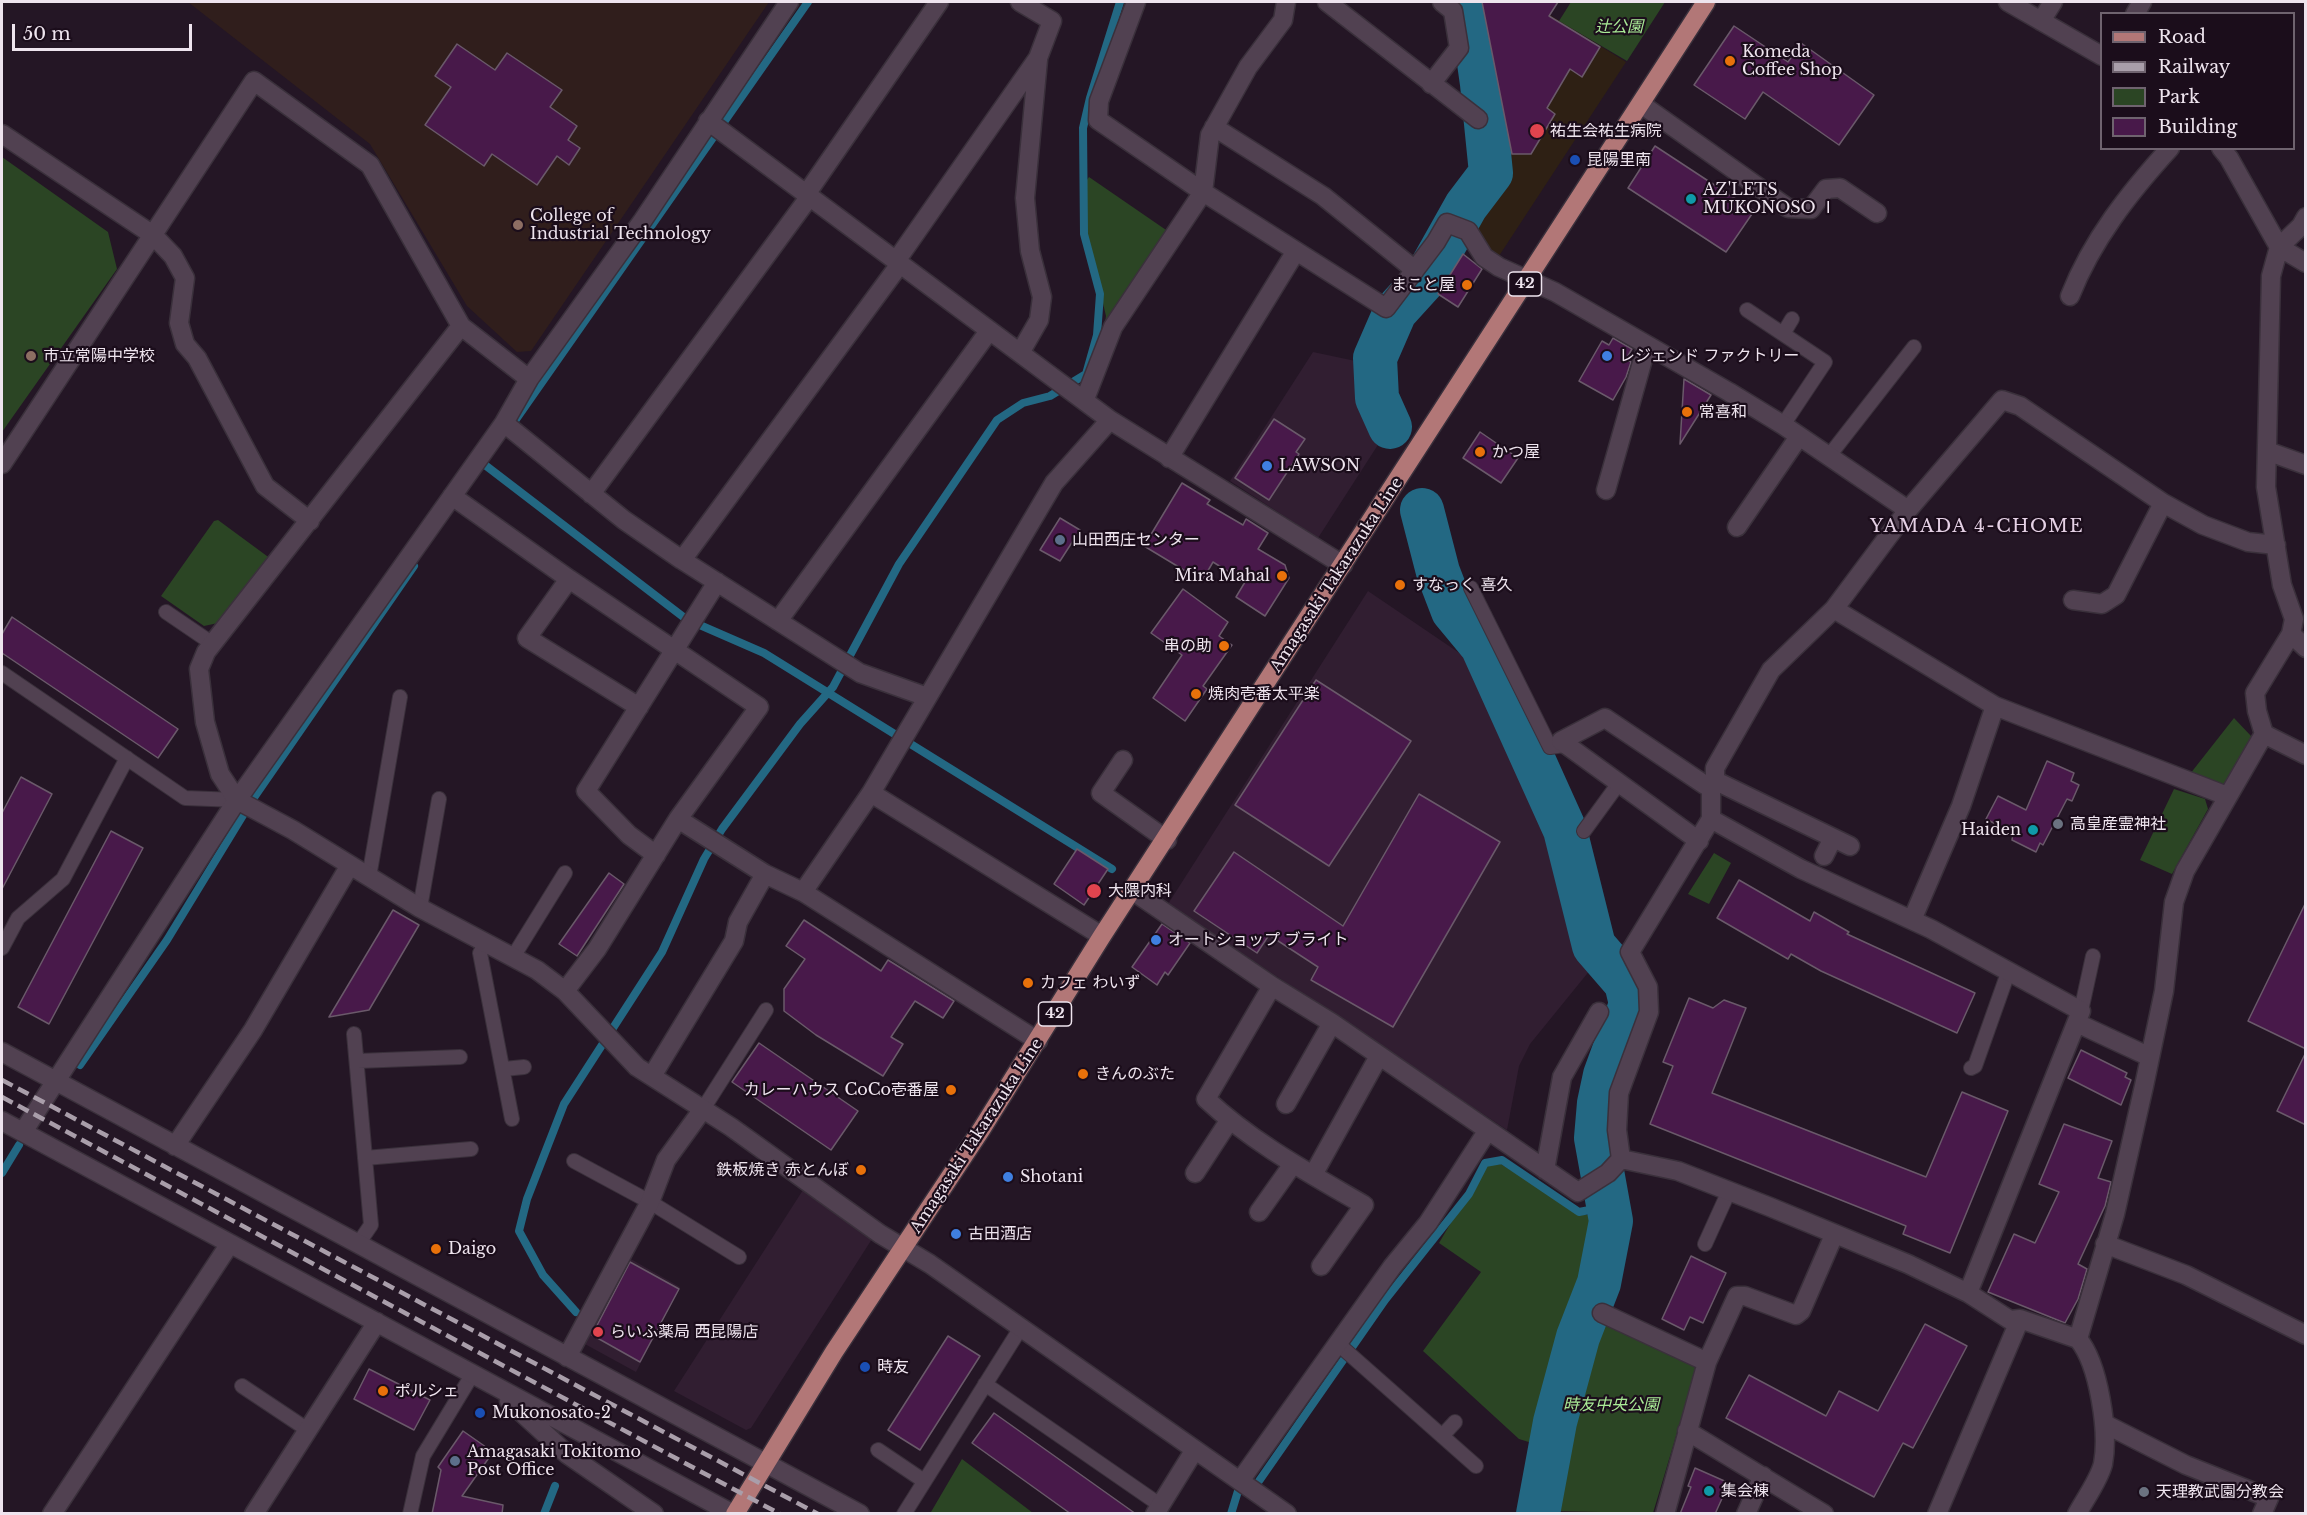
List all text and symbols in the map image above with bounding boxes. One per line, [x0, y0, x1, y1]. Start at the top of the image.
scale bar [15, 12, 195, 50]
legend [2100, 12, 2295, 150]
park label: 辻公園 [1595, 17, 1643, 37]
text: 50 m [23, 23, 71, 45]
text: Road [2158, 26, 2206, 48]
place label: Komeda Coffee Shop [1742, 42, 1842, 80]
marker: Komeda Coffee Shop [1723, 54, 1737, 68]
text: Railway [2158, 56, 2230, 78]
text: Park [2158, 86, 2200, 108]
text: Building [2158, 116, 2237, 138]
place label: 祐生会祐生病院 [1550, 121, 1662, 141]
marker: 祐生会祐生病院 [1528, 122, 1546, 140]
place label: 昆陽里南 [1587, 150, 1651, 170]
marker: 昆陽里南 [1568, 153, 1582, 167]
place label: AZ'LETS MUKONOSO Ⅰ [1703, 180, 1836, 218]
marker: AZ'LETS MUKONOSO Ⅰ [1684, 192, 1698, 206]
place label: College of Industrial Technology [530, 206, 711, 244]
marker: College of Industrial Technology [511, 218, 525, 232]
road number: 42 [1508, 272, 1541, 296]
place label: まこと屋 [1391, 275, 1455, 295]
marker: まこと屋 [1460, 278, 1474, 292]
place label: 市立常陽中学校 [43, 346, 155, 366]
place label: レジェンド ファクトリー [1619, 346, 1800, 366]
marker: 市立常陽中学校 [24, 349, 38, 363]
marker: レジェンド ファクトリー [1600, 349, 1614, 363]
place label: 常喜和 [1699, 402, 1747, 422]
marker: 常喜和 [1680, 405, 1694, 419]
place label: かつ屋 [1492, 442, 1540, 462]
marker: かつ屋 [1473, 445, 1487, 459]
place label: LAWSON [1279, 456, 1360, 476]
marker: LAWSON [1260, 459, 1274, 473]
street label: Amagasaki Takarazuka Line [1267, 474, 1407, 676]
district label: YAMADA 4-CHOME [1870, 516, 2084, 538]
place label: 山田西庄センター [1072, 530, 1200, 550]
marker: 山田西庄センター [1053, 533, 1067, 547]
place label: Mira Mahal [1175, 566, 1270, 586]
marker: Mira Mahal [1275, 569, 1289, 583]
place label: すなっく 喜久 [1412, 575, 1513, 595]
marker: すなっく 喜久 [1393, 578, 1407, 592]
place label: 串の助 [1164, 636, 1212, 656]
marker: 串の助 [1217, 639, 1231, 653]
place label: 焼肉壱番太平楽 [1208, 684, 1320, 704]
marker: 焼肉壱番太平楽 [1189, 687, 1203, 701]
place label: 高皇産霊神社 [2070, 814, 2166, 834]
marker: 高皇産霊神社 [2051, 817, 2065, 831]
place label: Haiden [1961, 820, 2021, 840]
marker: Haiden [2026, 823, 2040, 837]
place label: 大隈内科 [1108, 881, 1172, 901]
marker: 大隈内科 [1085, 882, 1103, 900]
place label: オートショップ ブライト [1168, 930, 1349, 950]
marker: オートショップ ブライト [1149, 933, 1163, 947]
place label: カフェ わいず [1040, 973, 1141, 993]
marker: カフェ わいず [1021, 976, 1035, 990]
road number: 42 [1038, 1002, 1072, 1026]
street label: Amagasaki Takarazuka Line [907, 1035, 1047, 1237]
place label: きんのぶた [1095, 1064, 1175, 1084]
marker: きんのぶた [1076, 1067, 1090, 1081]
place label: カレーハウス CoCo壱番屋 [744, 1080, 939, 1100]
marker: カレーハウス CoCo壱番屋 [944, 1083, 958, 1097]
place label: 鉄板焼き 赤とんぼ [716, 1160, 849, 1180]
marker: 鉄板焼き 赤とんぼ [854, 1163, 868, 1177]
place label: Shotani [1020, 1167, 1083, 1187]
marker: Shotani [1001, 1170, 1015, 1184]
place label: 古田酒店 [968, 1224, 1032, 1244]
marker: 古田酒店 [949, 1227, 963, 1241]
place label: Daigo [448, 1239, 496, 1259]
marker: Daigo [429, 1242, 443, 1256]
place label: らいふ薬局 西昆陽店 [610, 1322, 759, 1342]
marker: らいふ薬局 西昆陽店 [591, 1325, 605, 1339]
place label: 時友 [877, 1357, 909, 1377]
marker: 時友 [858, 1360, 872, 1374]
place label: ポルシェ [395, 1381, 459, 1401]
marker: ポルシェ [376, 1384, 390, 1398]
park label: 時友中央公園 [1563, 1395, 1659, 1415]
place label: Mukonosato-2 [492, 1403, 611, 1423]
marker: Mukonosato-2 [473, 1406, 487, 1420]
place label: Amagasaki Tokitomo Post Office [467, 1442, 641, 1480]
marker: Amagasaki Tokitomo Post Office [448, 1454, 462, 1468]
place label: 集会棟 [1721, 1481, 1769, 1501]
place label: 天理教武園分教会 [2156, 1482, 2284, 1502]
marker: 集会棟 [1702, 1484, 1716, 1498]
marker: 天理教武園分教会 [2137, 1485, 2151, 1499]

